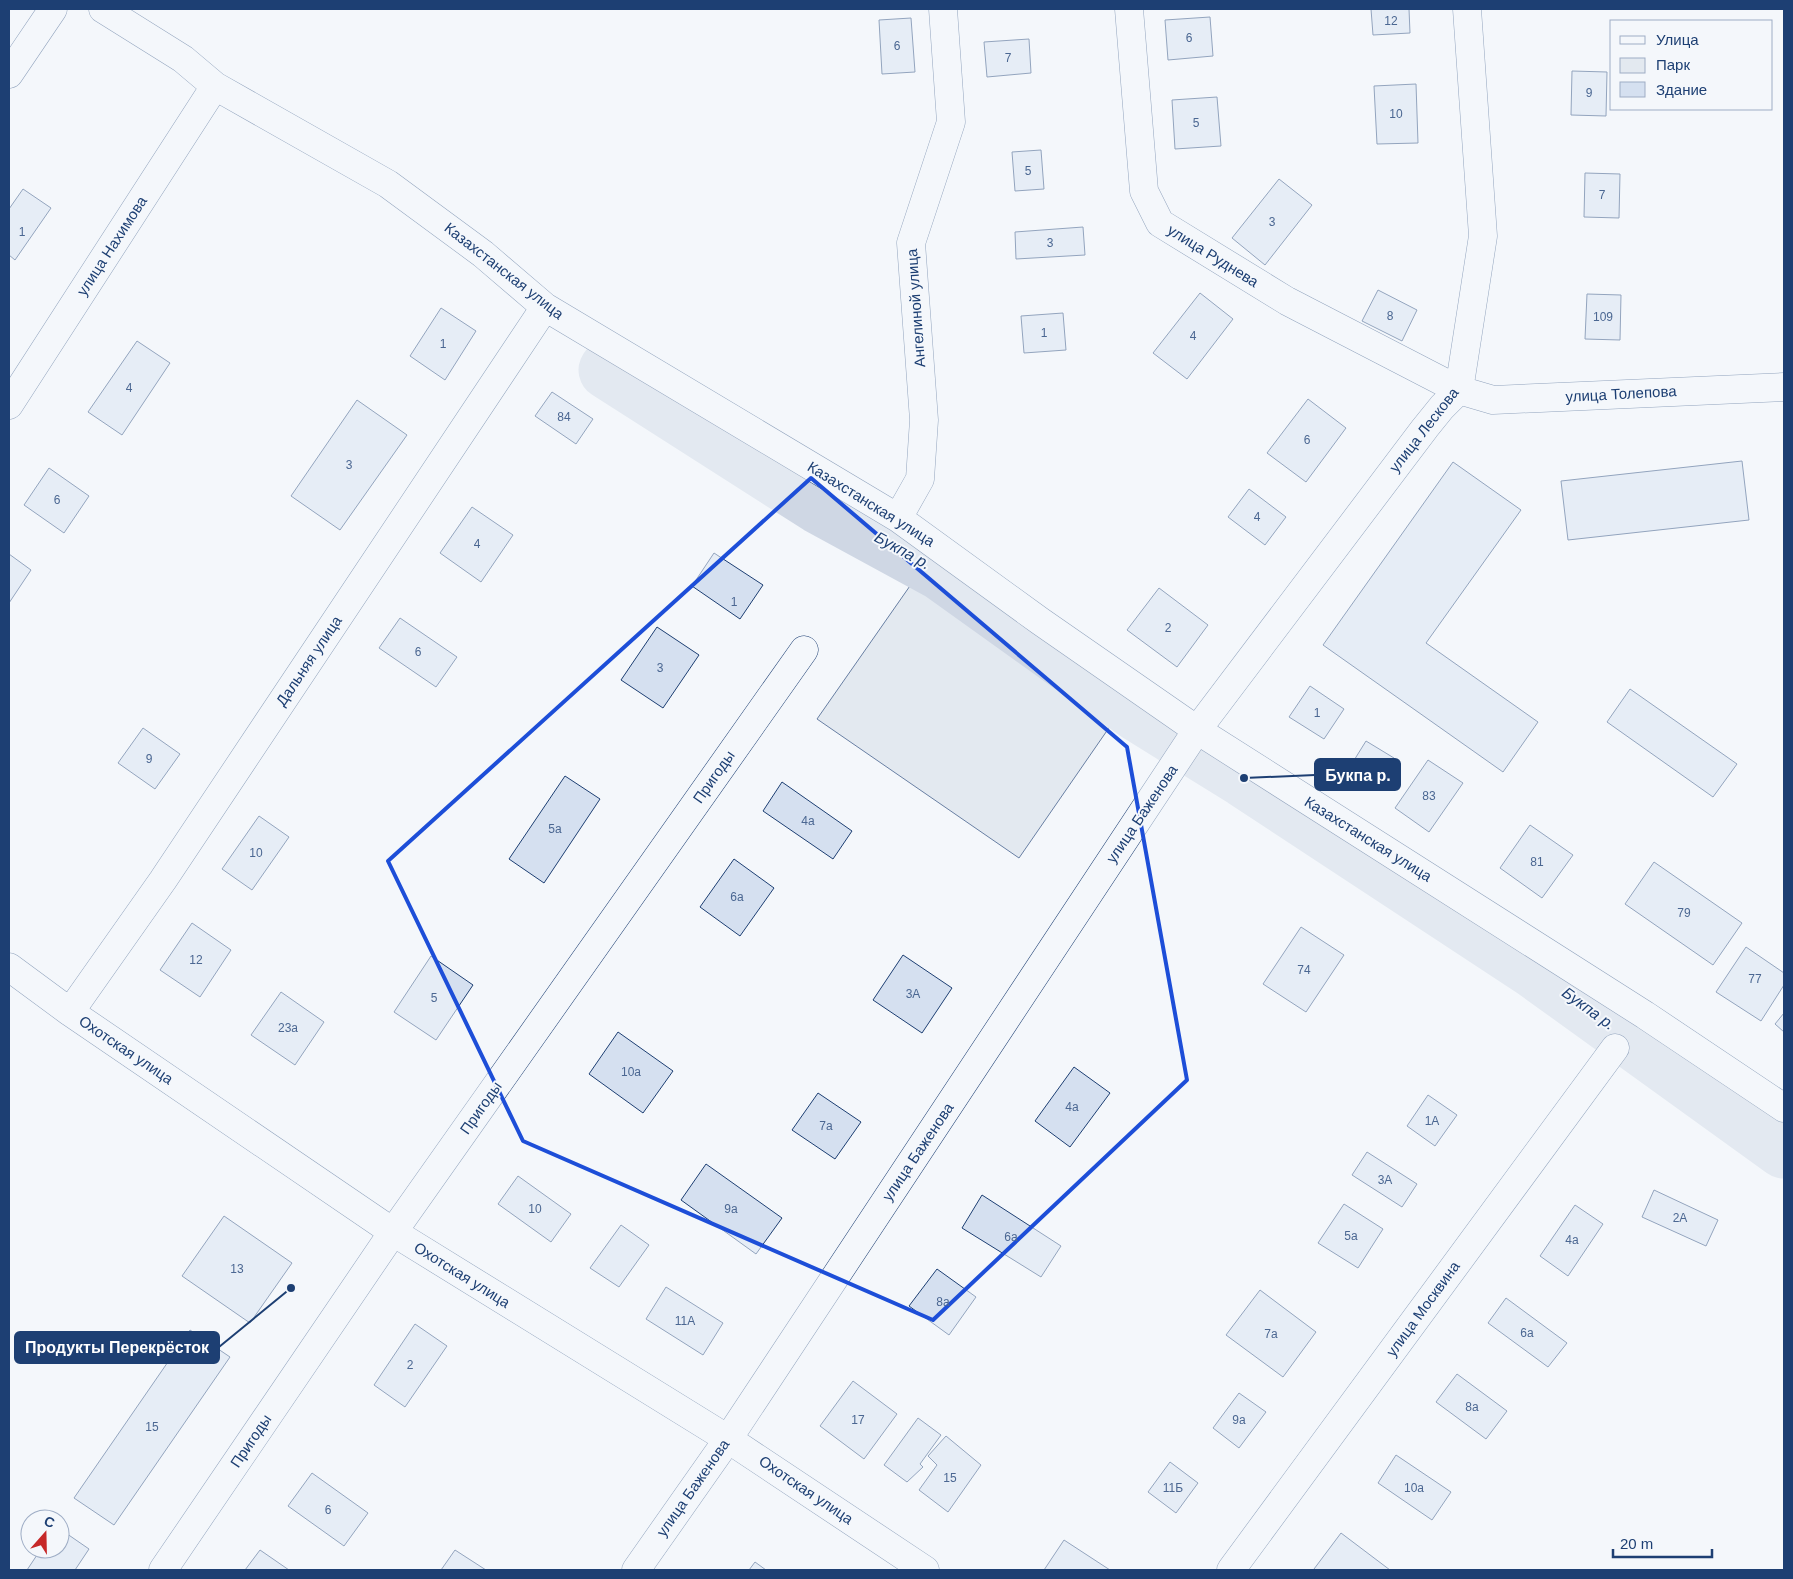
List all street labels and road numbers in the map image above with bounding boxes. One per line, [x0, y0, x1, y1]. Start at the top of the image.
street label: улица Нахимова [73, 192, 150, 299]
street label: Казахстанская улица [441, 219, 568, 323]
street label: улица Руднева [1165, 221, 1262, 291]
street label: Ангелиной улица [903, 248, 928, 368]
street label: улица Толепова [1565, 382, 1678, 405]
street label: улица Лескова [1385, 384, 1462, 475]
street label: Казахстанская улица [805, 458, 938, 550]
street label: Дальняя улица [272, 612, 345, 709]
street label: Пригоды [689, 747, 738, 806]
street label: улица Баженова [1102, 761, 1181, 866]
street label: Казахстанская улица [1302, 793, 1435, 885]
street label: Охотская улица [76, 1012, 177, 1088]
street label: Пригоды [456, 1078, 505, 1137]
street label: улица Баженова [878, 1099, 957, 1204]
street label: Охотская улица [411, 1238, 514, 1311]
street label: улица Москвина [1382, 1257, 1463, 1360]
street label: Пригоды [227, 1411, 274, 1470]
street label: улица Баженова [653, 1435, 733, 1540]
street label: Охотская улица [756, 1452, 857, 1528]

